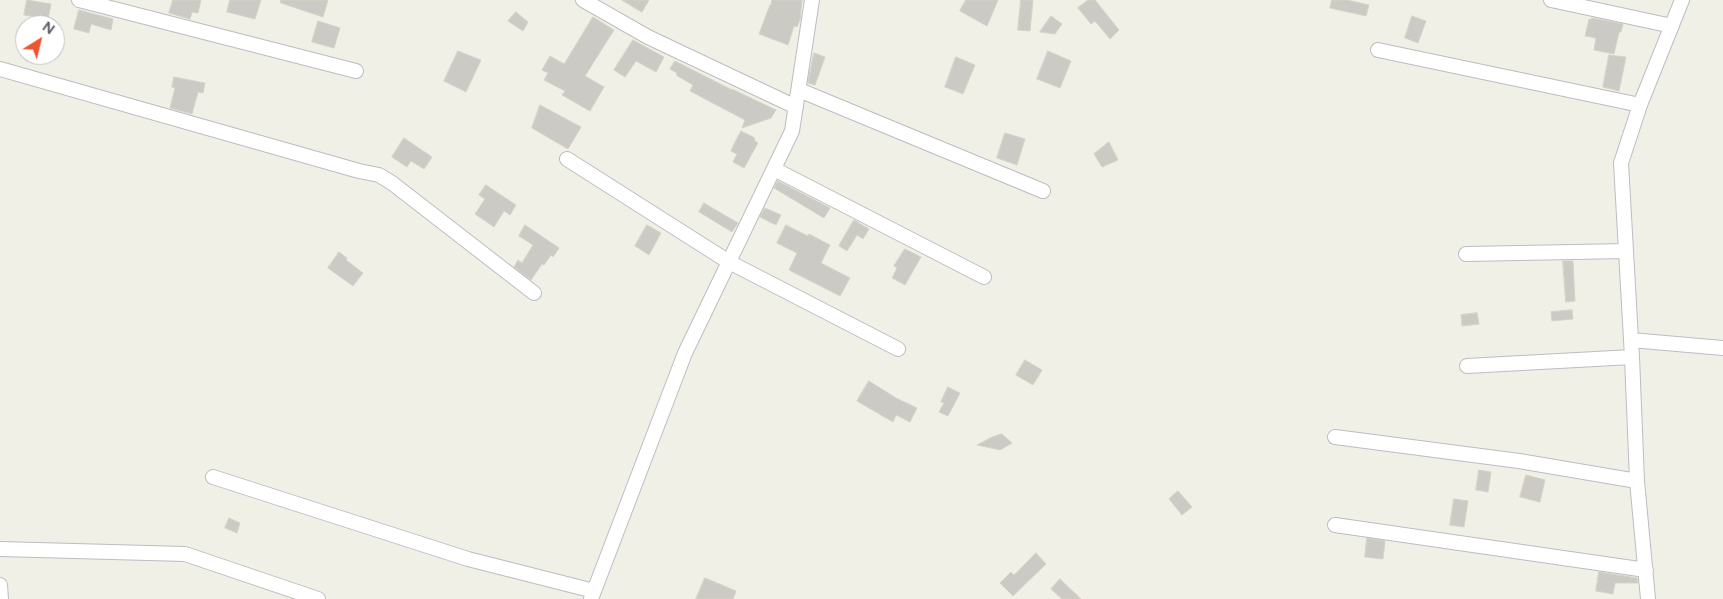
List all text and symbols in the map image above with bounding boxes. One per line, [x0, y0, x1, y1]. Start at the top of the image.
north arrow [15, 15, 65, 65]
text: N [39, 18, 58, 38]

